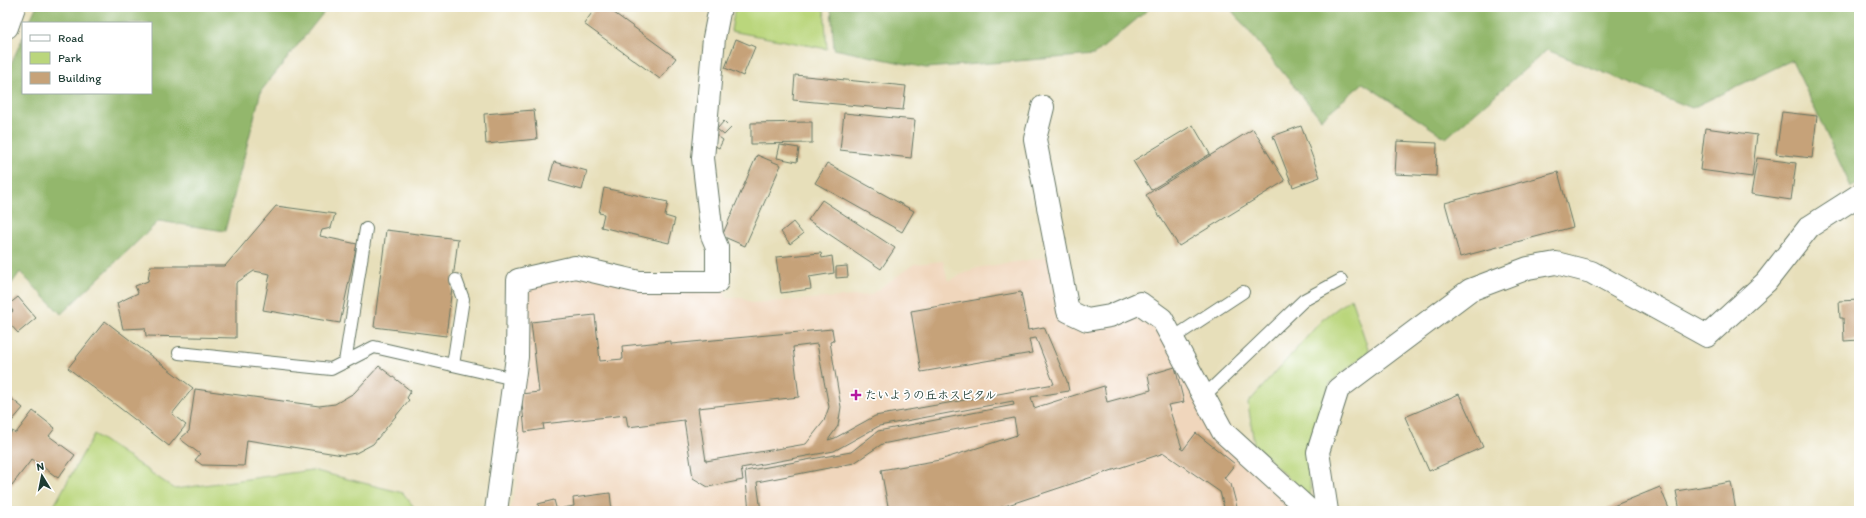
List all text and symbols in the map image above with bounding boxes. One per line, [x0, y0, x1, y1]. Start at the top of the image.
legend [22, 22, 152, 94]
text: Road [58, 31, 84, 45]
text: Park [58, 51, 82, 65]
text: Building [58, 71, 102, 85]
place label: たいようの丘ホスピタル [865, 388, 997, 402]
marker: たいようの丘ホスピタル [850, 389, 862, 401]
north arrow [22, 456, 62, 496]
text: N [36, 460, 45, 474]

